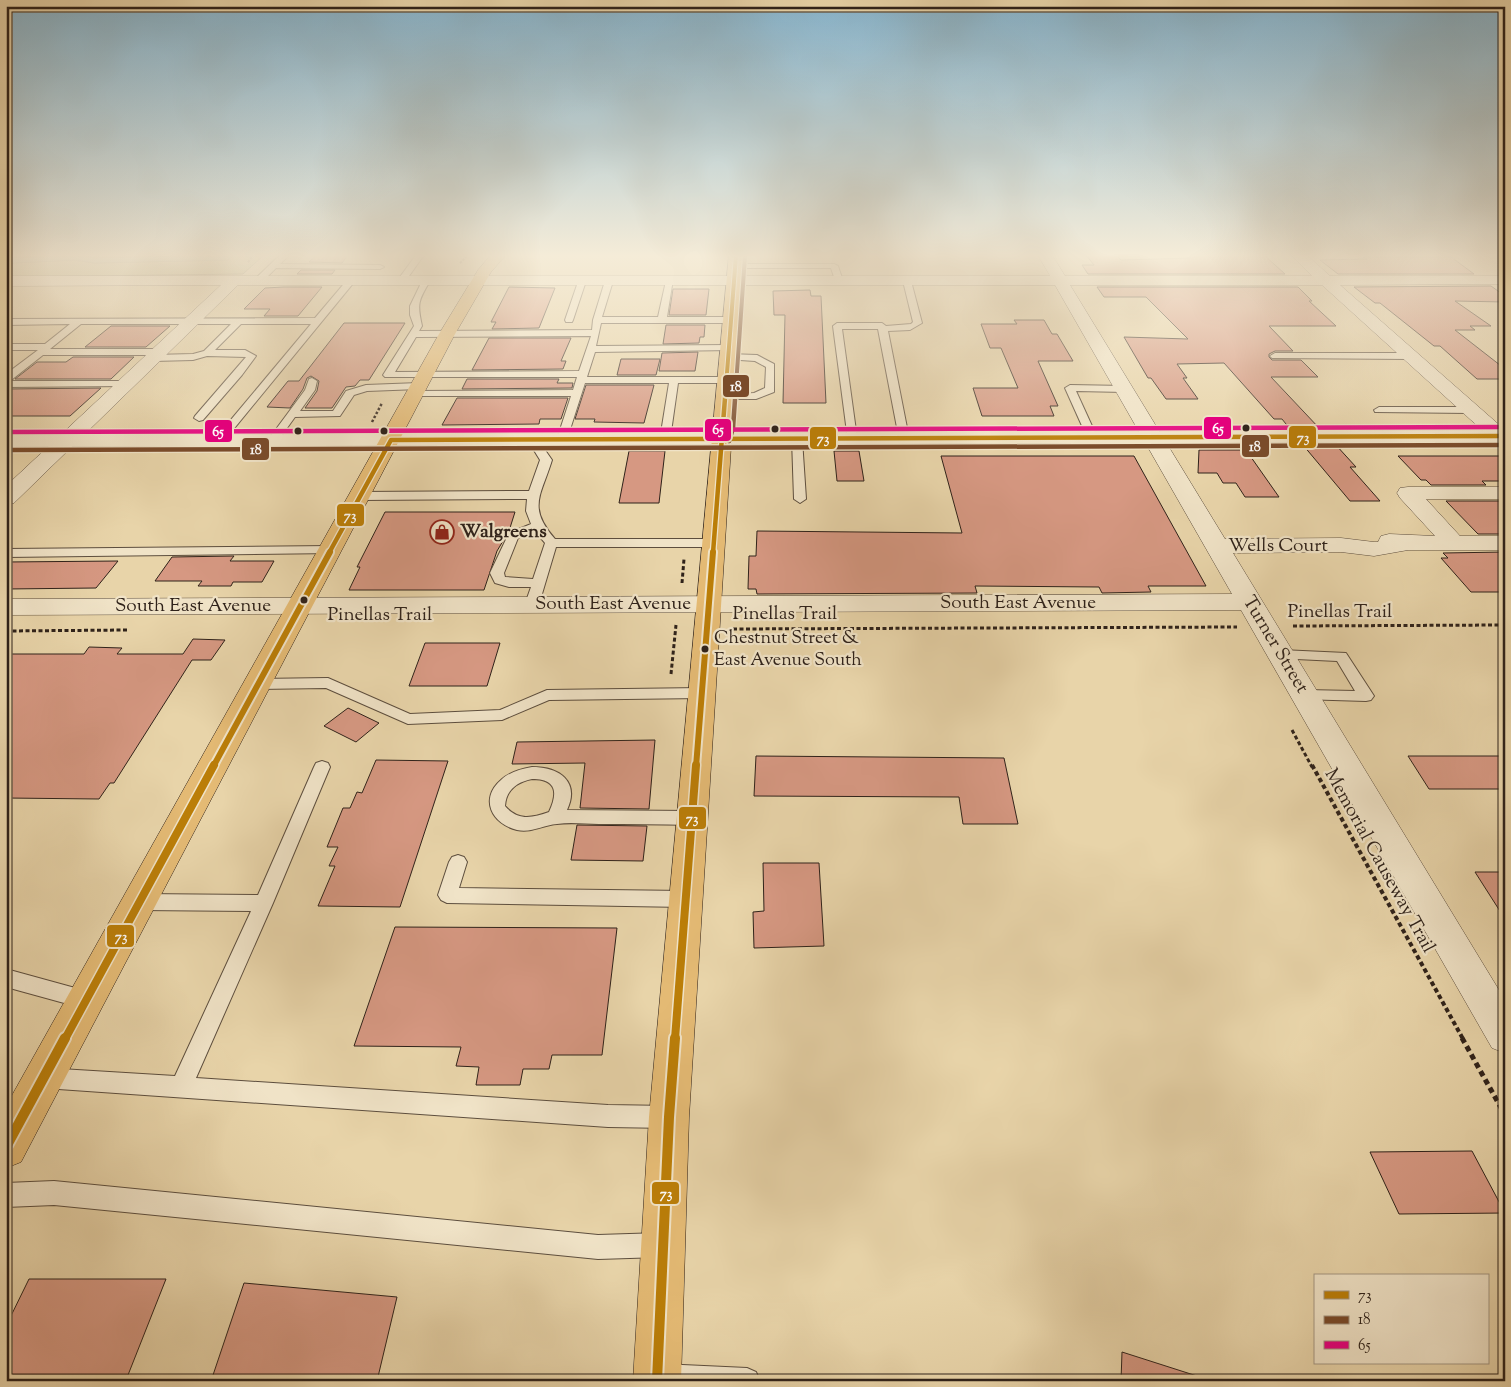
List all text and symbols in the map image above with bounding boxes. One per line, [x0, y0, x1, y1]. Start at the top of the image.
line badge: 18 [722, 374, 750, 398]
text: 18 [730, 378, 742, 398]
line badge: 65 [1203, 416, 1232, 440]
line badge: 65 [704, 418, 732, 442]
line badge: 65 [204, 419, 233, 443]
text: 65 [1212, 420, 1224, 440]
text: 65 [712, 421, 724, 441]
text: 65 [212, 423, 224, 443]
unlabelled marker [1241, 423, 1251, 433]
unlabelled marker [770, 424, 780, 434]
line badge: 73 [1288, 425, 1317, 449]
unlabelled marker [293, 426, 303, 436]
unlabelled marker [379, 426, 389, 436]
line badge: 73 [809, 426, 837, 450]
text: 73 [1297, 429, 1310, 449]
text: 73 [817, 430, 830, 450]
line badge: 18 [1241, 434, 1270, 458]
line badge: 18 [241, 437, 270, 461]
text: 18 [1249, 438, 1261, 458]
text: 18 [250, 441, 262, 461]
line badge: 73 [336, 503, 365, 527]
text: 73 [344, 507, 357, 527]
shop icon: Walgreens [429, 519, 455, 545]
place label: Walgreens [460, 519, 547, 546]
street label: Wells Court [1228, 533, 1328, 560]
street label: South East Avenue [940, 590, 1096, 617]
street label: South East Avenue [535, 591, 691, 618]
street label: Turner Street [1235, 591, 1315, 699]
street label: South East Avenue [115, 593, 271, 620]
unlabelled marker [299, 595, 309, 605]
street label: Pinellas Trail [1288, 599, 1392, 626]
street label: Pinellas Trail [733, 601, 837, 628]
street label: Pinellas Trail [328, 602, 432, 629]
place label: Chestnut Street & East Avenue South [714, 626, 862, 674]
marker: Chestnut Street & East Avenue South [700, 644, 710, 654]
street label: Memorial Causeway Trail [1317, 764, 1441, 958]
line badge: 73 [678, 806, 707, 830]
text: 73 [686, 810, 699, 830]
line badge: 73 [106, 924, 135, 948]
text: 73 [115, 928, 128, 948]
line badge: 73 [651, 1181, 680, 1205]
text: 73 [660, 1185, 673, 1205]
legend [1314, 1274, 1488, 1364]
text: 73 [1358, 1286, 1372, 1307]
text: 18 [1358, 1310, 1371, 1331]
text: 65 [1358, 1336, 1371, 1357]

